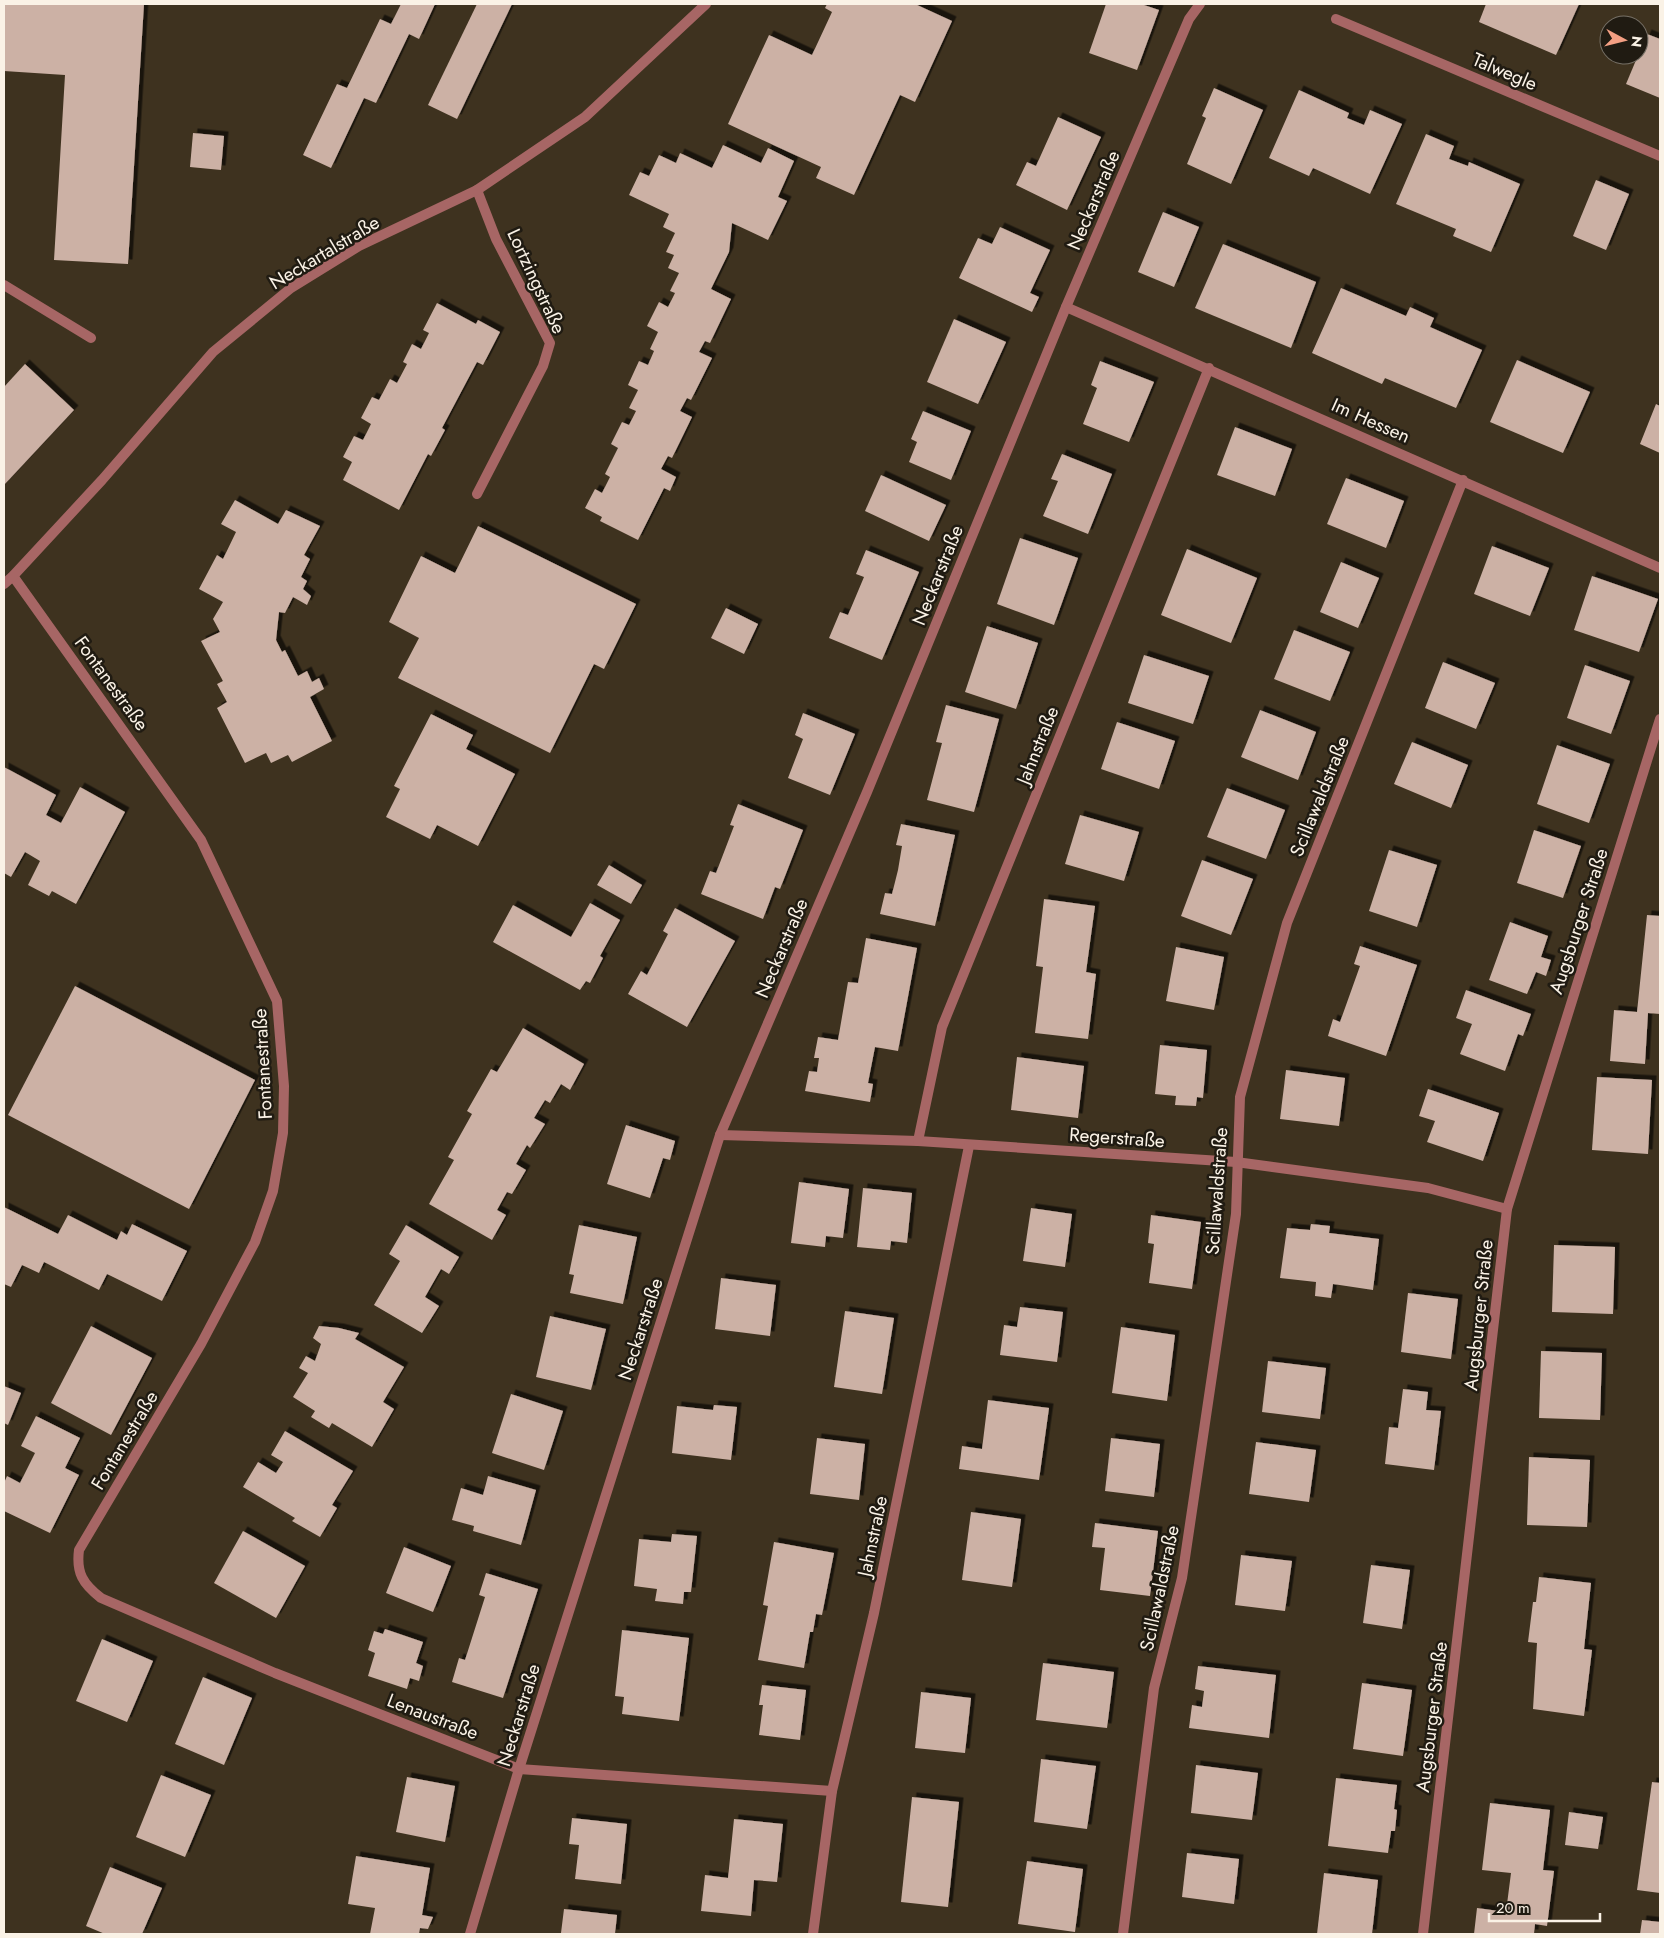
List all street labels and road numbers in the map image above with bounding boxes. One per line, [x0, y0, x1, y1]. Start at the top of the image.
street label: Talwegle [1468, 46, 1542, 97]
street label: Neckarstraße [1060, 146, 1127, 254]
street label: Neckartalstraße [264, 209, 385, 296]
street label: Lortzingstraße [500, 224, 573, 338]
street label: Im Hessen [1327, 391, 1414, 450]
street label: Neckarstraße [905, 521, 970, 629]
street label: Fontanestraße [68, 630, 155, 736]
street label: Jahnstraße [1008, 702, 1065, 791]
street label: Scillawaldstraße [1283, 732, 1356, 861]
street label: Augsburger Straße [1542, 845, 1615, 997]
street label: Neckarstraße [748, 894, 815, 1002]
street label: Fontanestraße [246, 1008, 279, 1120]
street label: Regerstraße [1068, 1121, 1166, 1154]
street label: Scillawaldstraße [1199, 1126, 1234, 1256]
street label: Augsburger Straße [1457, 1238, 1500, 1392]
street label: Neckarstraße [611, 1274, 670, 1384]
street label: Fontanestraße [84, 1385, 165, 1495]
street label: Jahnstraße [850, 1493, 894, 1582]
street label: Scillawaldstraße [1133, 1523, 1186, 1653]
street label: Augsburger Straße [1409, 1640, 1454, 1794]
street label: Neckarstraße [490, 1660, 547, 1770]
street label: Lenaustraße [383, 1687, 483, 1746]

